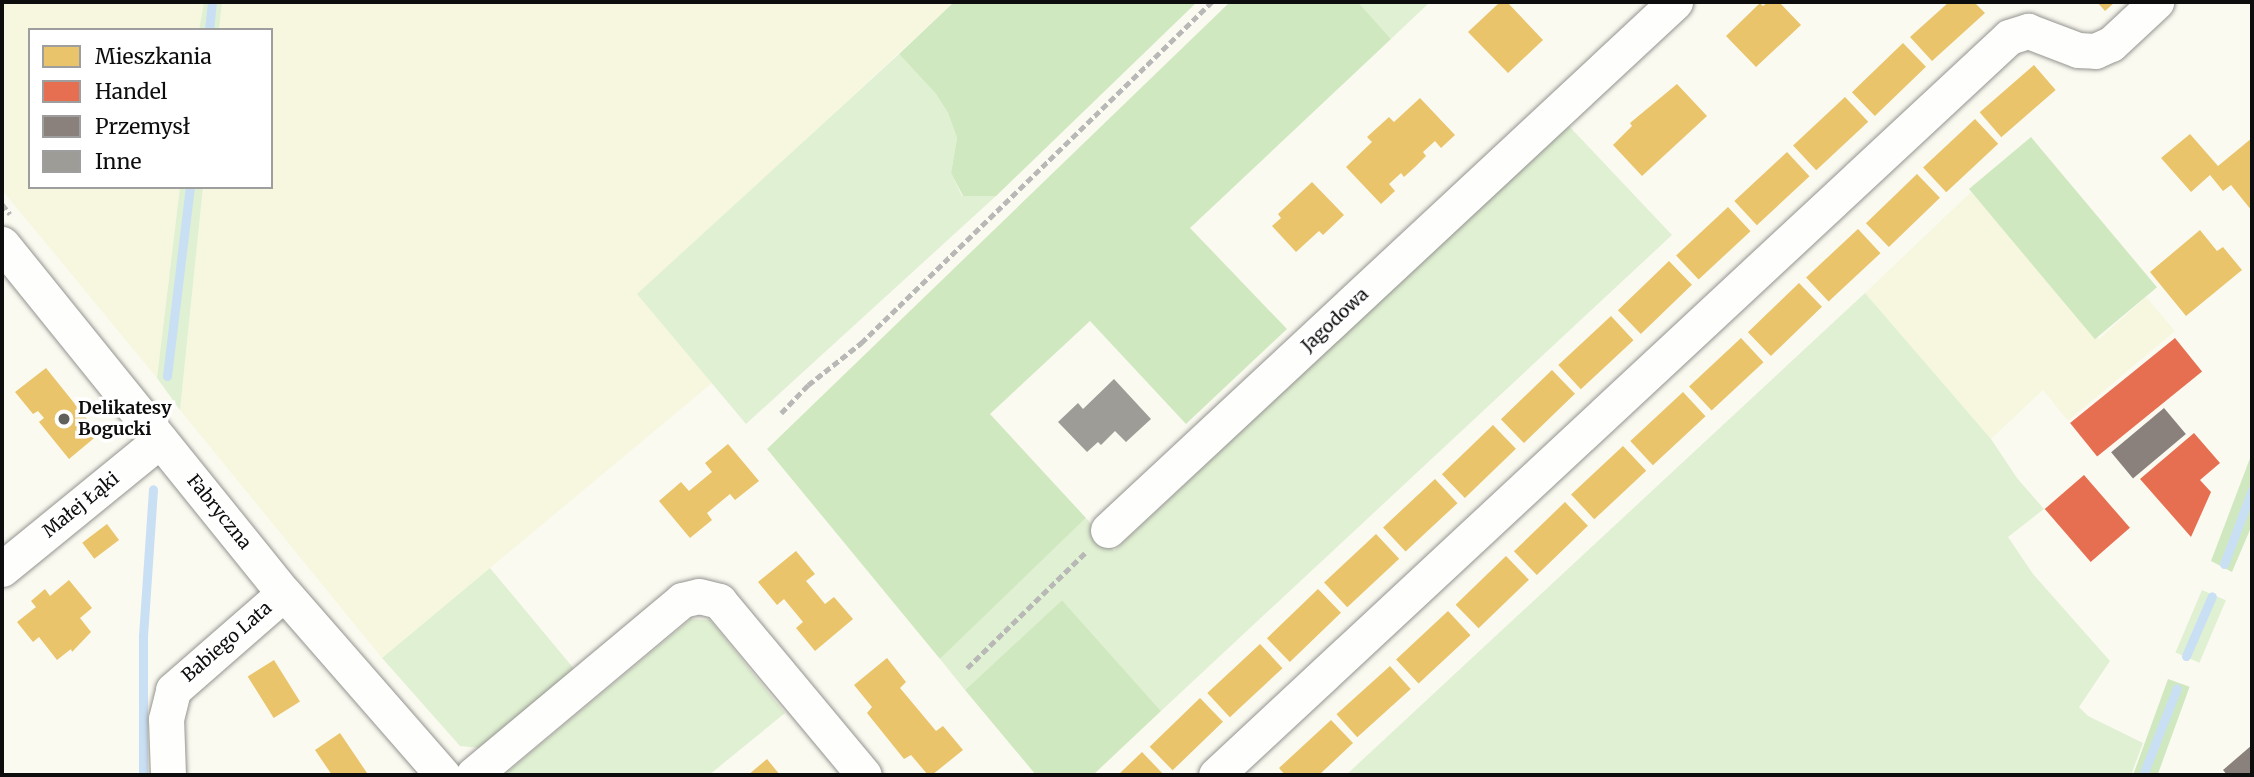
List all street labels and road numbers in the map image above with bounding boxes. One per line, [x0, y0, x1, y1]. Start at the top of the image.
street label: Jagodowa [1297, 284, 1373, 356]
street label: Małej Łąki [39, 468, 123, 542]
street label: Fabryczna [182, 470, 256, 554]
street label: Babiego Lata [178, 597, 276, 687]

